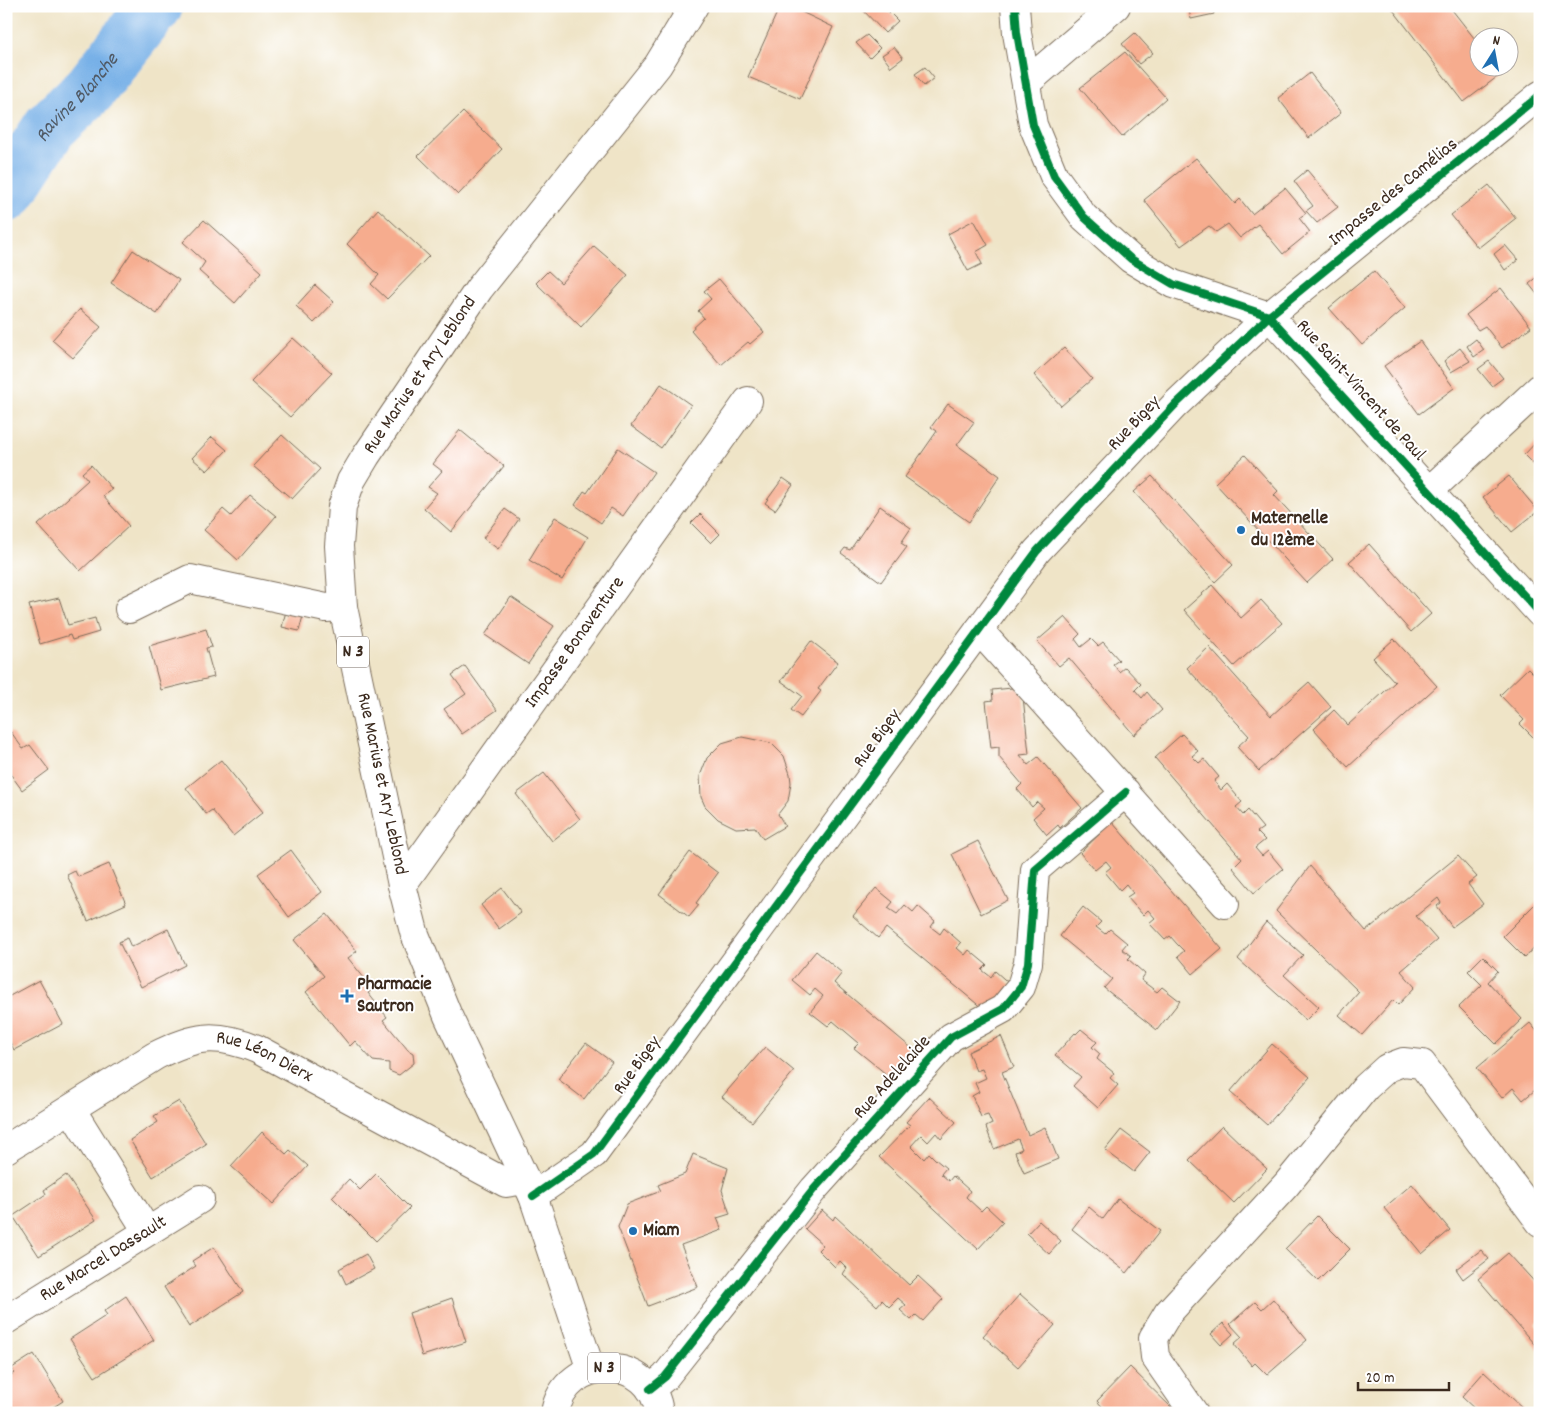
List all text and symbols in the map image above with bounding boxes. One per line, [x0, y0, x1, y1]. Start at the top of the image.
north arrow [1468, 28, 1518, 78]
text: N [1491, 31, 1501, 52]
water label: Ravine Blanche [29, 47, 127, 148]
street label: Impasse des Camélias [1324, 132, 1464, 254]
street label: Rue Marius et Ary Leblond [357, 291, 484, 460]
street label: Rue Saint-Vincent de Paul [1289, 314, 1431, 468]
street label: Rue Bigey [1102, 390, 1168, 458]
place label: Maternelle du 12ème [1251, 506, 1328, 555]
marker: Maternelle du 12ème [1235, 524, 1247, 536]
street label: Impasse Bonaventure [519, 571, 632, 714]
road number: N 3 [337, 636, 369, 668]
street label: Rue Marius et Ary Leblond [349, 690, 413, 878]
street label: Rue Bigey [847, 704, 909, 774]
place label: Pharmacie Sautron [357, 972, 432, 1021]
marker: Pharmacie Sautron [341, 990, 353, 1002]
street label: Rue Léon Dierx [215, 1025, 317, 1090]
street label: Rue Adelelaide [848, 1030, 938, 1126]
street label: Rue Bigey [607, 1031, 669, 1101]
street label: Rue Marcel Dassault [35, 1209, 173, 1309]
place label: Miam [643, 1218, 680, 1245]
marker: Miam [627, 1225, 639, 1237]
road number: N 3 [588, 1352, 620, 1384]
scale bar [1358, 1359, 1450, 1391]
text: 20 m [1366, 1368, 1394, 1390]

